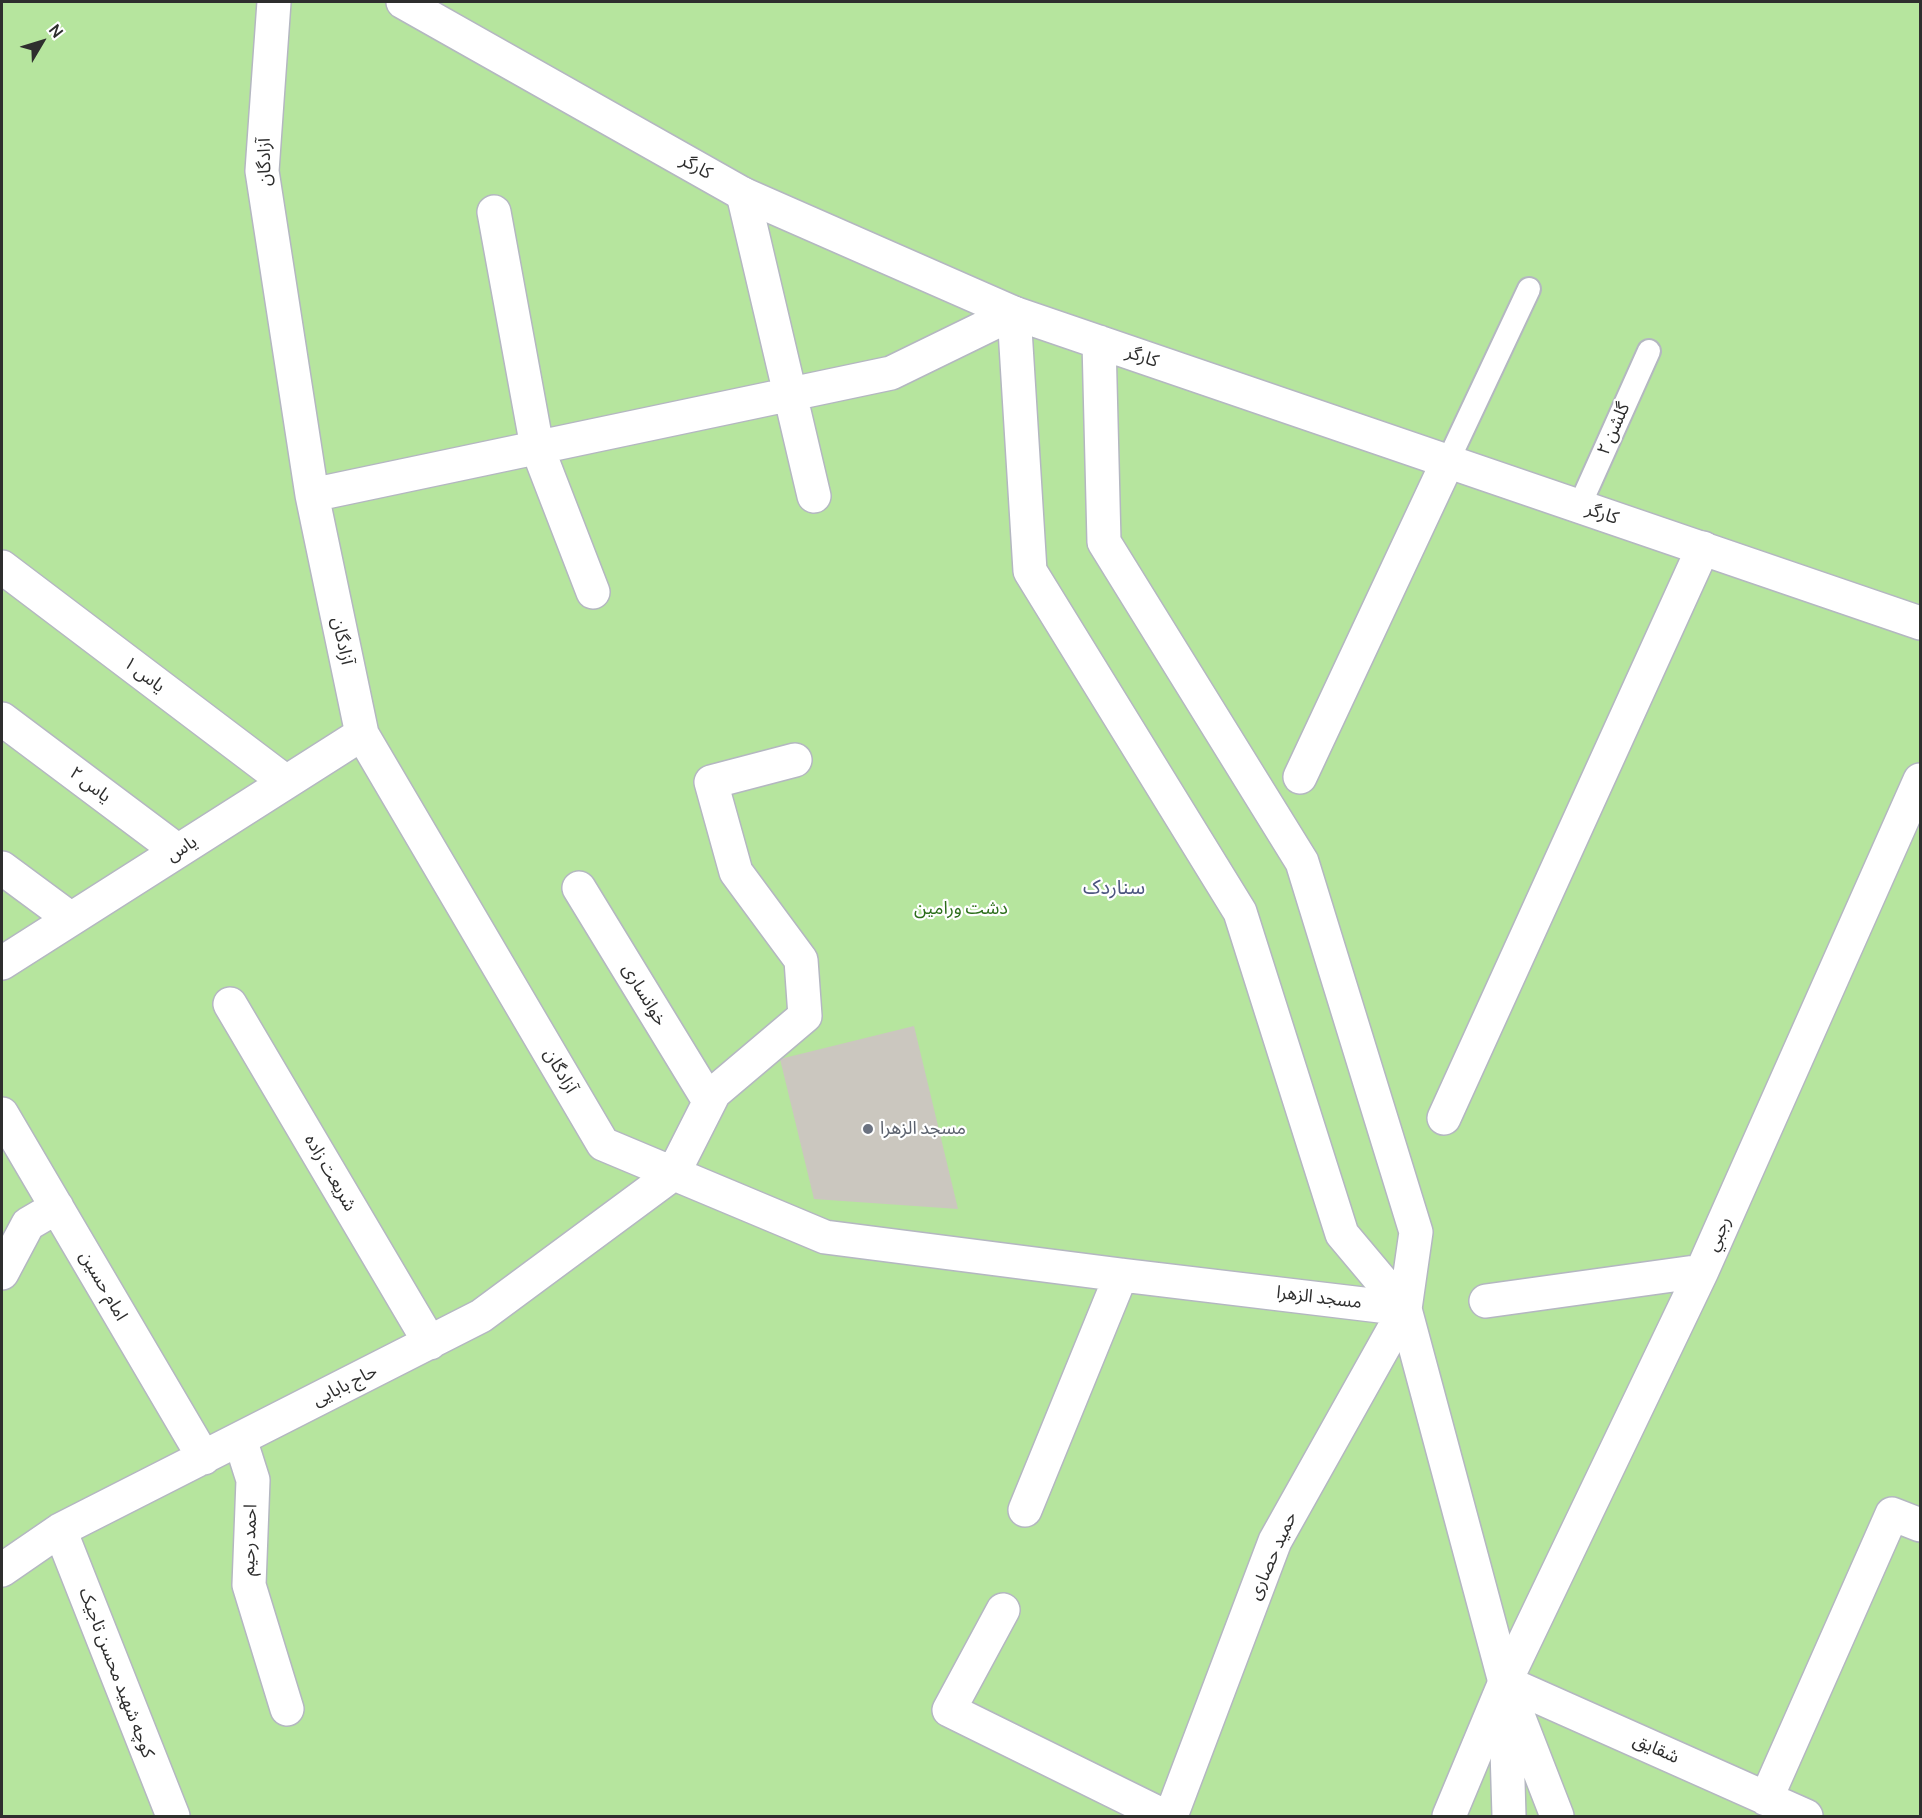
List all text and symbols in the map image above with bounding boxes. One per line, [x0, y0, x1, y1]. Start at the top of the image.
north arrow [12, 12, 72, 72]
text: N [44, 20, 68, 42]
street label: آزادگان [254, 138, 276, 186]
street label: کارگر [676, 150, 716, 184]
street label: کارگر [1123, 341, 1161, 373]
street label: گلشن ۲ [1593, 399, 1635, 459]
street label: کارگر [1583, 498, 1621, 530]
street label: آزادگان [326, 615, 358, 667]
street label: یاس ۱ [119, 652, 169, 698]
street label: یاس ۲ [65, 762, 115, 808]
street label: یاس [163, 831, 201, 867]
district label: سناردک [1083, 876, 1145, 900]
park label: دشت ورامین [914, 898, 1008, 920]
street label: خوانساری [617, 960, 671, 1030]
street label: آزادگان [539, 1045, 581, 1097]
place label: مسجد الزهرا [880, 1118, 966, 1140]
marker: مسجد الزهرا [861, 1122, 875, 1136]
street label: شریعت زاده [299, 1131, 361, 1215]
street label: رجبي [1702, 1213, 1736, 1255]
street label: امام حسین [74, 1247, 132, 1325]
street label: مسجد الزهرا [1275, 1282, 1363, 1314]
street label: حاج بابایی [309, 1361, 381, 1411]
street label: احمد رحیم [238, 1504, 262, 1576]
street label: حمید حصاری [1244, 1509, 1302, 1603]
street label: کوچه شهید محسن تاجیک [74, 1585, 158, 1761]
street label: شقايق [1630, 1729, 1682, 1769]

